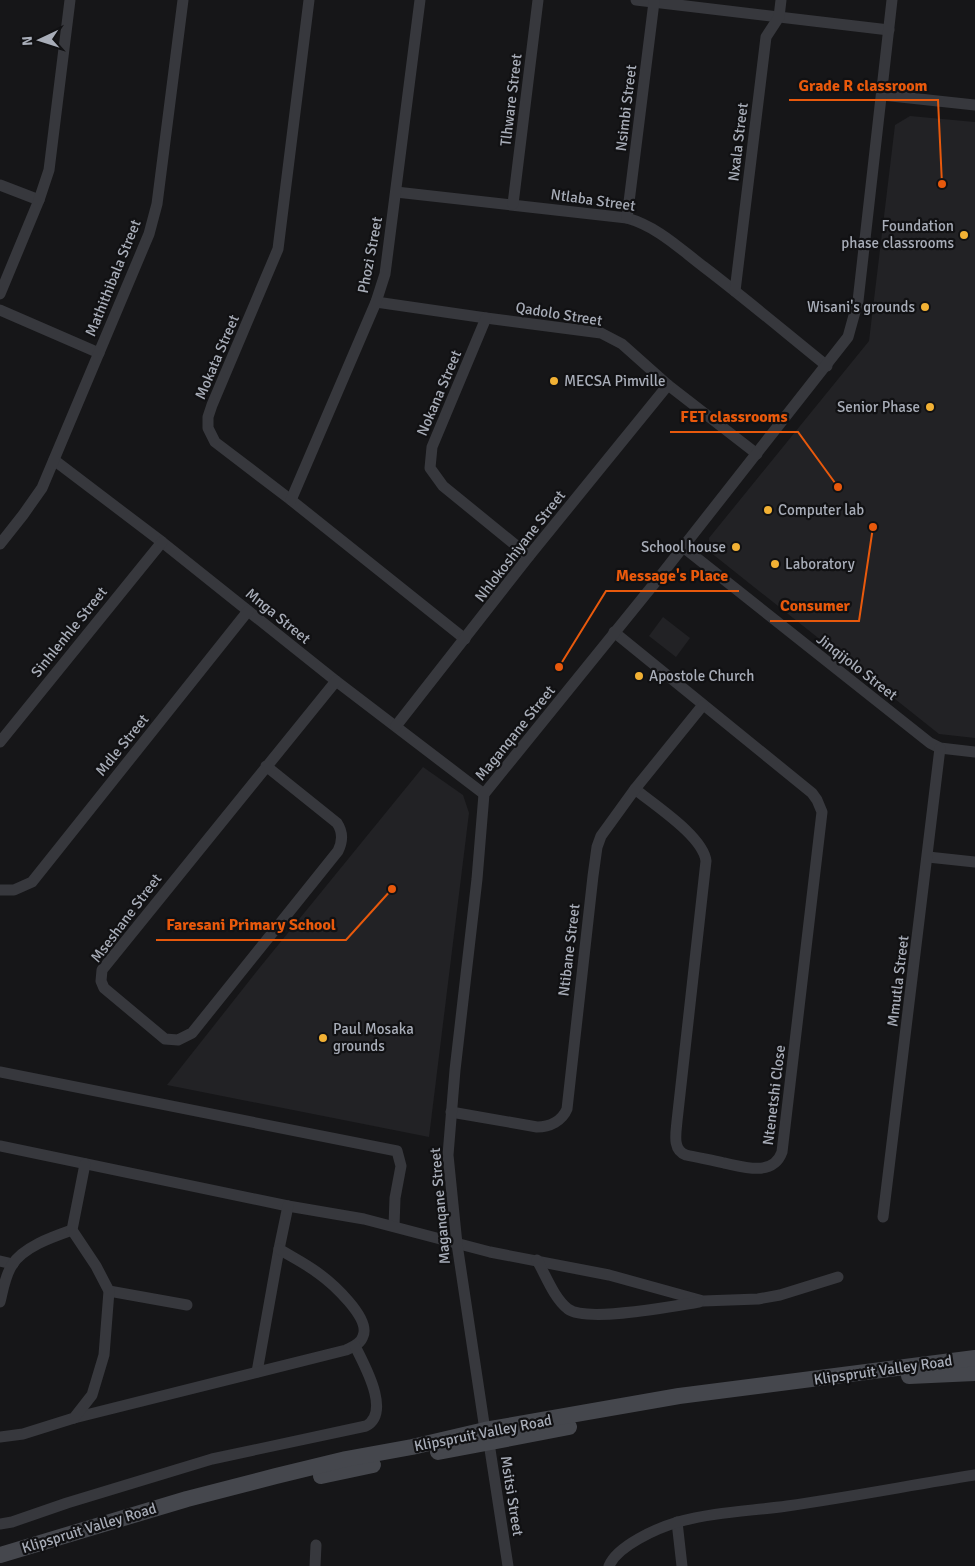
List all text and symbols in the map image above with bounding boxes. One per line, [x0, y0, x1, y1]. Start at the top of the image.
north arrow [15, 15, 65, 65]
text: N [19, 35, 36, 46]
street label: Tlhware Street [496, 53, 526, 147]
street label: Nsimbi Street [612, 64, 640, 152]
callout: Grade R classroom [789, 69, 938, 100]
text: Grade R classroom [798, 76, 928, 96]
street label: Nxala Street [724, 102, 752, 182]
street label: Ntlaba Street [549, 185, 637, 215]
street label: Phozi Street [354, 215, 386, 295]
street label: Mathithibala Street [81, 217, 145, 339]
place label: Foundation phase classrooms [841, 217, 954, 252]
marker: Foundation phase classrooms [958, 229, 970, 241]
street label: Qadolo Street [514, 298, 604, 330]
place label: Wisani's grounds [807, 298, 915, 316]
marker: Wisani's grounds [919, 301, 931, 313]
street label: Mokata Street [191, 312, 243, 402]
street label: Nokana Street [413, 347, 465, 439]
place label: MECSA Pimville [564, 372, 665, 390]
marker: MECSA Pimville [548, 375, 560, 387]
place label: Senior Phase [837, 398, 920, 416]
callout: FET classrooms [670, 401, 798, 432]
marker: Senior Phase [924, 401, 936, 413]
text: FET classrooms [680, 407, 788, 427]
street label: Nhlokoshiyane Street [471, 487, 569, 605]
place label: Computer lab [778, 501, 864, 519]
marker: Computer lab [762, 504, 774, 516]
place label: School house [641, 538, 726, 556]
marker: School house [730, 541, 742, 553]
place label: Laboratory [785, 555, 855, 573]
marker: Laboratory [769, 558, 781, 570]
callout: Message's Place [606, 560, 739, 591]
text: Message's Place [616, 566, 728, 586]
street label: Sinhlenhle Street [27, 583, 111, 681]
street label: Mnga Street [242, 584, 314, 648]
callout: Consumer [770, 590, 859, 621]
text: Consumer [780, 596, 851, 616]
street label: Jinqijolo Street [813, 630, 901, 704]
place label: Apostole Church [649, 667, 754, 685]
marker: Apostole Church [633, 670, 645, 682]
street label: Maganqane Street [471, 682, 559, 784]
street label: Mdle Street [92, 710, 152, 780]
street label: Mseshane Street [87, 870, 165, 966]
street label: Ntibane Street [554, 903, 584, 997]
callout: Faresani Primary School [156, 909, 346, 940]
text: Faresani Primary School [166, 915, 336, 935]
street label: Mmutla Street [883, 934, 913, 1028]
place label: Paul Mosaka grounds [333, 1020, 414, 1055]
marker: Paul Mosaka grounds [317, 1032, 329, 1044]
street label: Ntenetshi Close [759, 1044, 789, 1146]
street label: Maganqane Street [426, 1147, 454, 1265]
street label: Klipspruit Valley Road [812, 1351, 954, 1389]
street label: Klipspruit Valley Road [413, 1411, 553, 1455]
street label: Msitsi Street [497, 1455, 527, 1537]
street label: Klipspruit Valley Road [19, 1499, 159, 1557]

